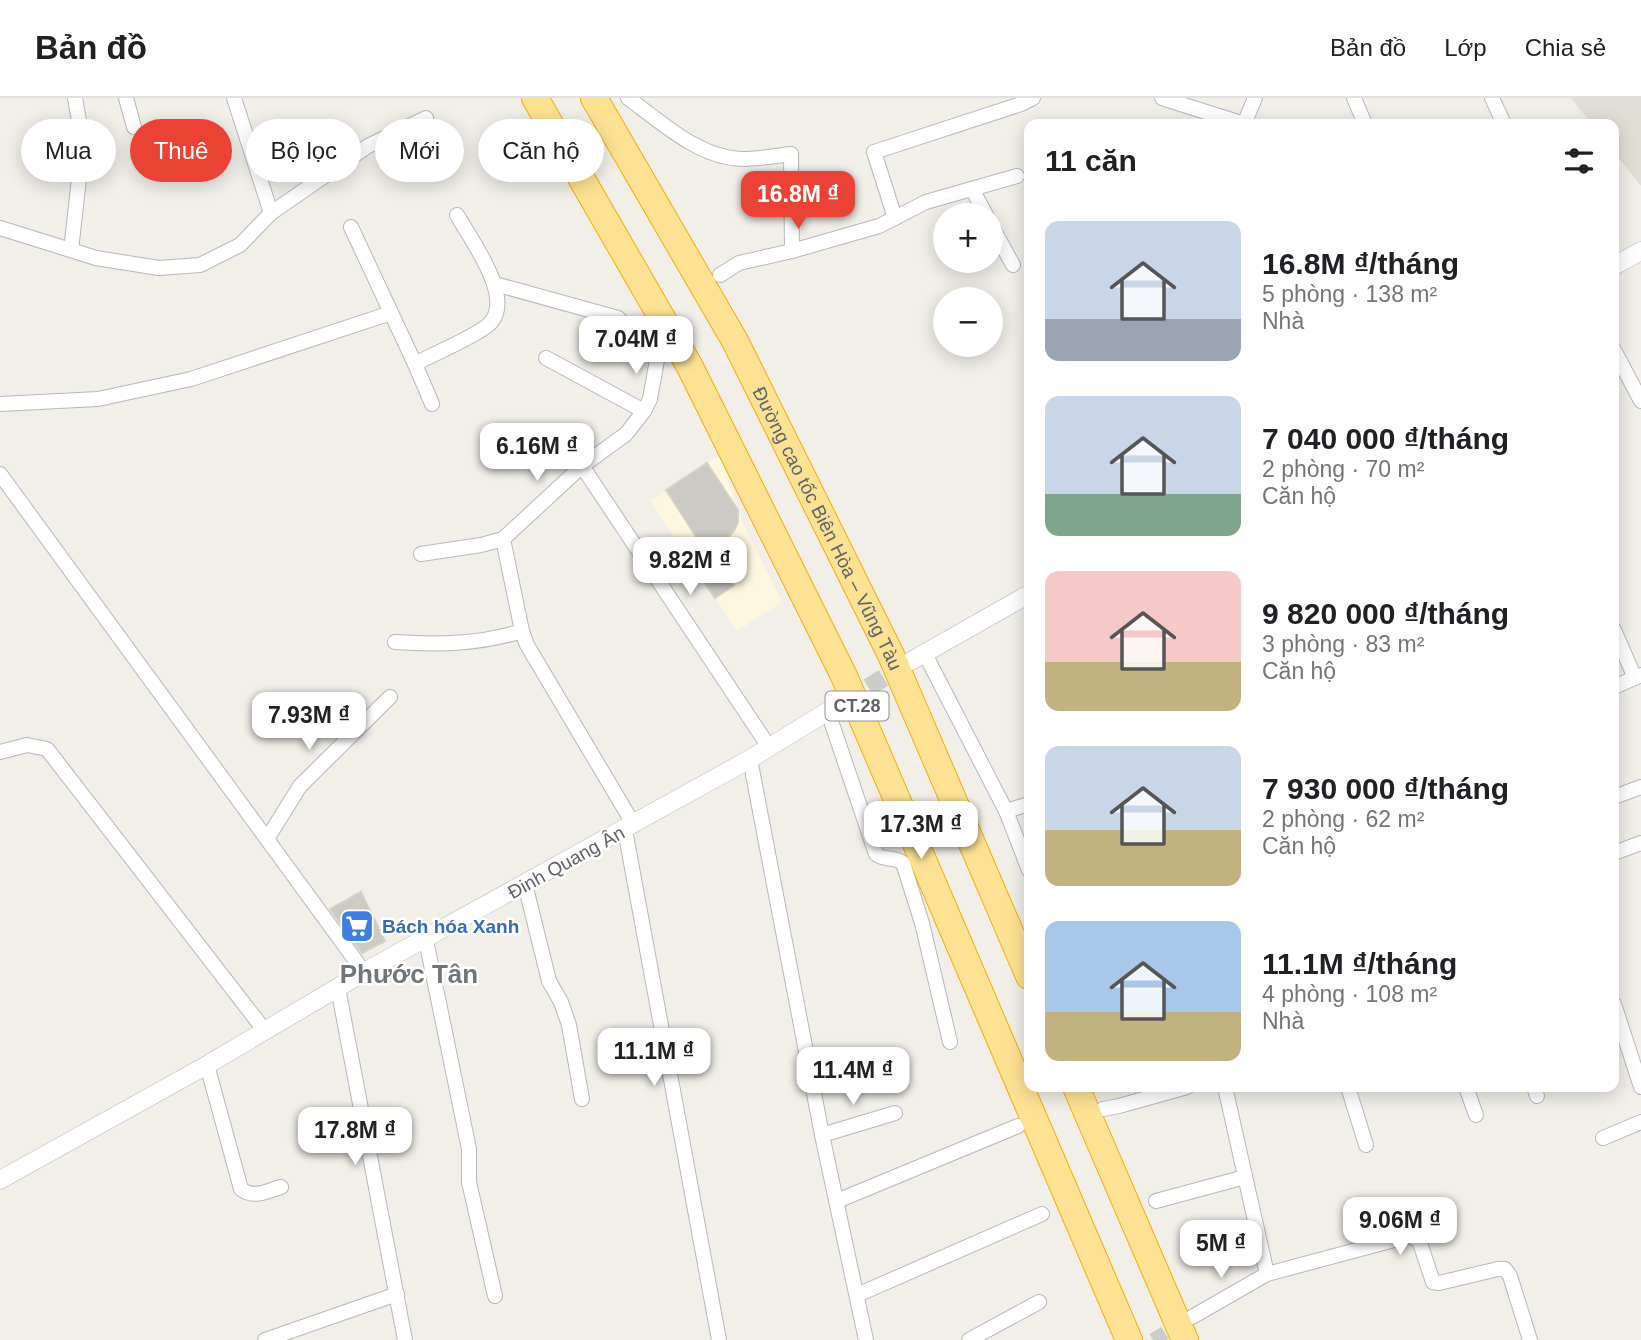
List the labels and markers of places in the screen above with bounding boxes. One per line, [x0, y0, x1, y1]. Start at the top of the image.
pin: 16.8M ₫ [733, 172, 863, 231]
pin: 7.04M ₫ [571, 316, 701, 376]
pin: 6.16M ₫ [472, 424, 602, 483]
pin: 9.82M ₫ [625, 538, 755, 597]
pin: 7.93M ₫ [244, 692, 374, 752]
pin: 17.3M ₫ [856, 802, 986, 861]
supermarket icon: Bách hóa Xanh [338, 907, 376, 945]
place label: Bách hóa Xanh [382, 916, 519, 937]
pin: 11.1M ₫ [589, 1028, 719, 1088]
pin: 11.4M ₫ [788, 1048, 918, 1107]
pin: 17.8M ₫ [290, 1108, 420, 1167]
pin: 9.06M ₫ [1335, 1198, 1465, 1257]
pin: 5M ₫ [1180, 1220, 1262, 1280]

